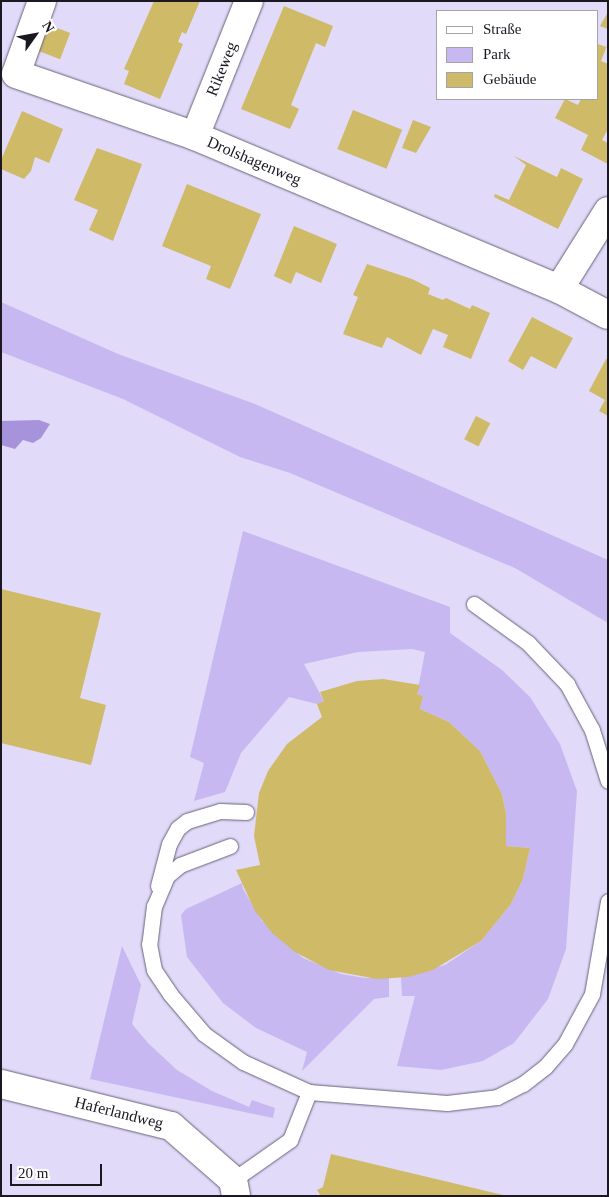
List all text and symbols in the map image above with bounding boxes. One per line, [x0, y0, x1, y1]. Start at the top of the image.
north arrow [10, 10, 60, 60]
legend [436, 10, 599, 100]
text: N [39, 19, 57, 35]
text: Straße [483, 21, 521, 37]
street label: Rikeweg [202, 39, 242, 99]
text: Park [483, 46, 511, 62]
text: Gebäude [483, 71, 536, 87]
street label: Drolshagenweg [204, 133, 304, 189]
street label: Haferlandweg [73, 1093, 165, 1133]
scale bar [12, 1154, 105, 1186]
text: 20 m [18, 1165, 48, 1181]

